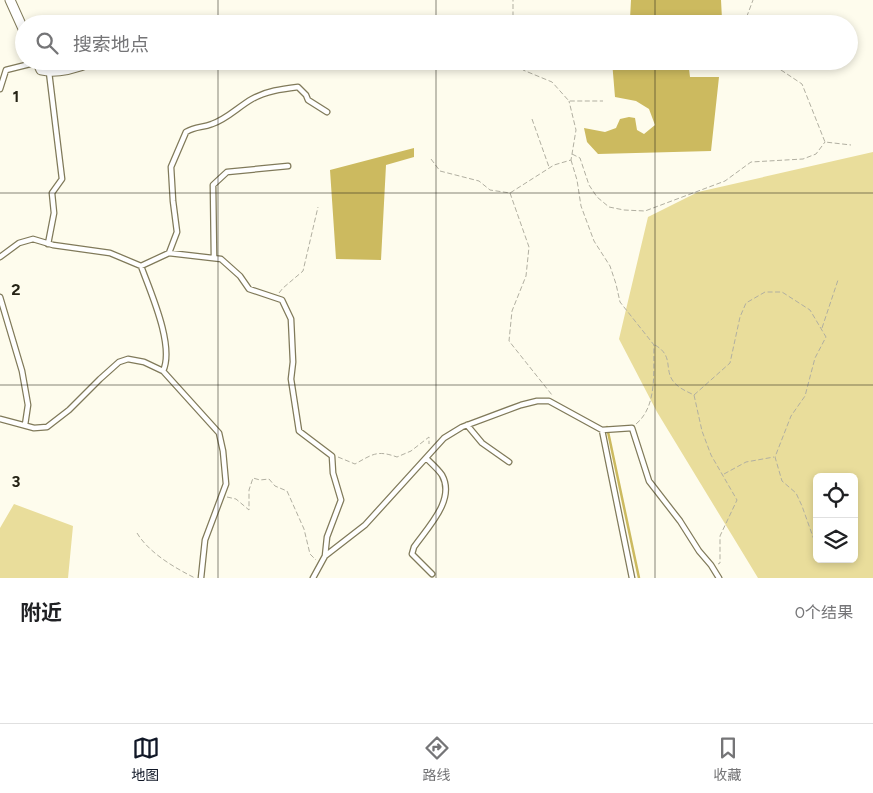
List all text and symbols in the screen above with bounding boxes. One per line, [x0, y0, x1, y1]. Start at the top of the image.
search box [15, 15, 858, 70]
icon: search [33, 29, 61, 57]
text: 搜索地点 [73, 33, 149, 56]
text: 1 [13, 87, 19, 106]
text: 2 [11, 280, 21, 299]
text: 3 [12, 472, 21, 491]
map controls [813, 473, 858, 563]
button: locate [813, 473, 858, 518]
button: layers [813, 518, 858, 563]
text: 附近 [20, 600, 62, 625]
text: 0个结果 [795, 603, 853, 622]
tab: 地图 [132, 734, 160, 784]
tab: 路线 [423, 734, 451, 784]
tab: 收藏 [714, 734, 742, 784]

